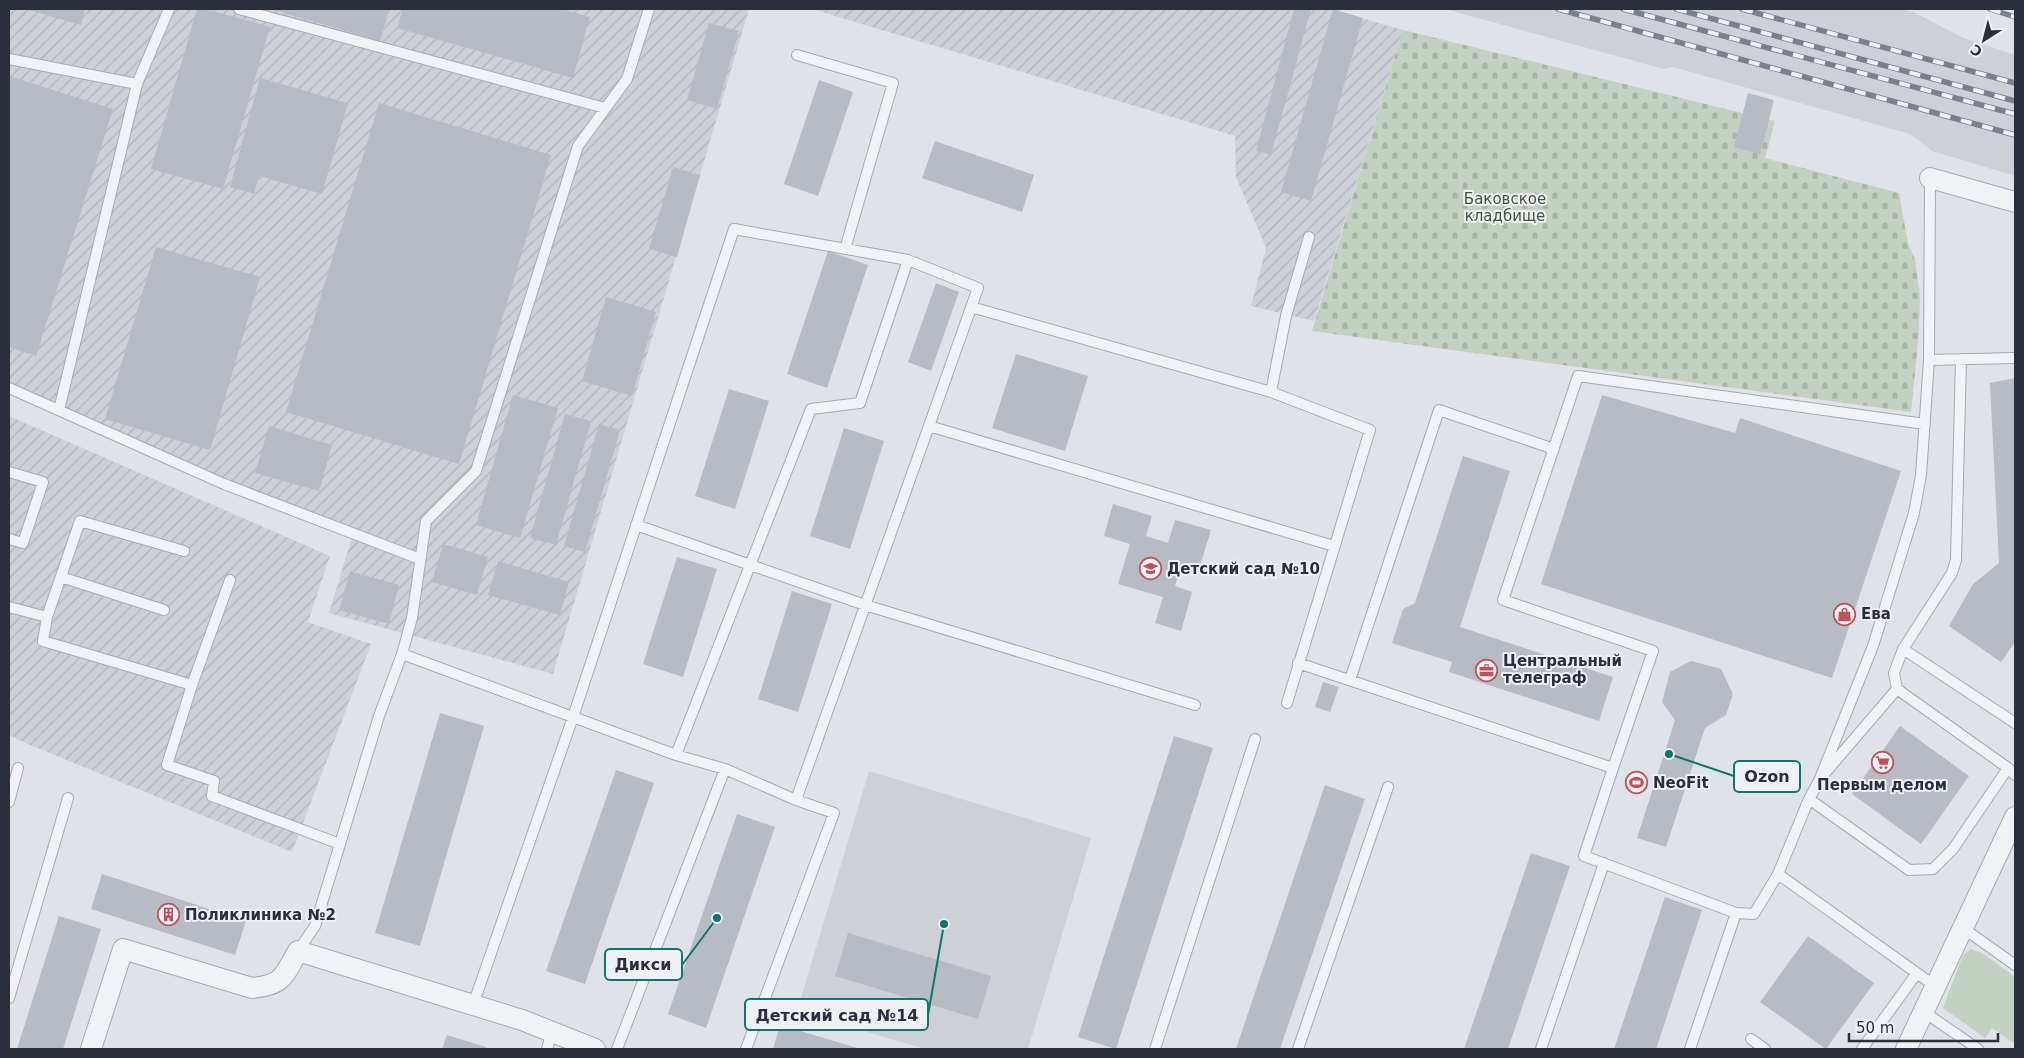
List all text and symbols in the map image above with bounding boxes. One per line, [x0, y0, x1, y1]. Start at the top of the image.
north arrow [1959, 15, 2009, 65]
text: С [1967, 41, 1985, 60]
park label: Баковское кладбище [1464, 190, 1546, 225]
school or university icon: Детский сад №10 [1139, 557, 1163, 581]
place label: Детский сад №10 [1167, 560, 1320, 578]
shop icon: Ева [1833, 602, 1857, 626]
place label: Ева [1861, 605, 1891, 623]
place label: Центральный телеграф [1503, 652, 1622, 687]
office icon: Центральный телеграф [1475, 658, 1499, 682]
supermarket icon: Первым делом [1870, 750, 1894, 774]
callout: Ozon [1734, 761, 1800, 792]
text: Ozon [1744, 767, 1790, 786]
sports icon: NeoFit [1625, 771, 1649, 795]
place label: NeoFit [1653, 774, 1709, 792]
place label: Первым делом [1817, 776, 1947, 794]
building icon: Поликлиника №2 [157, 903, 181, 927]
place label: Поликлиника №2 [185, 906, 336, 924]
callout: Дикси [605, 949, 682, 980]
text: Дикси [614, 955, 672, 974]
callout: Детский сад №14 [745, 999, 928, 1030]
text: Детский сад №14 [756, 1006, 919, 1025]
scale bar [1849, 1010, 1998, 1042]
text: 50 m [1856, 1019, 1894, 1037]

